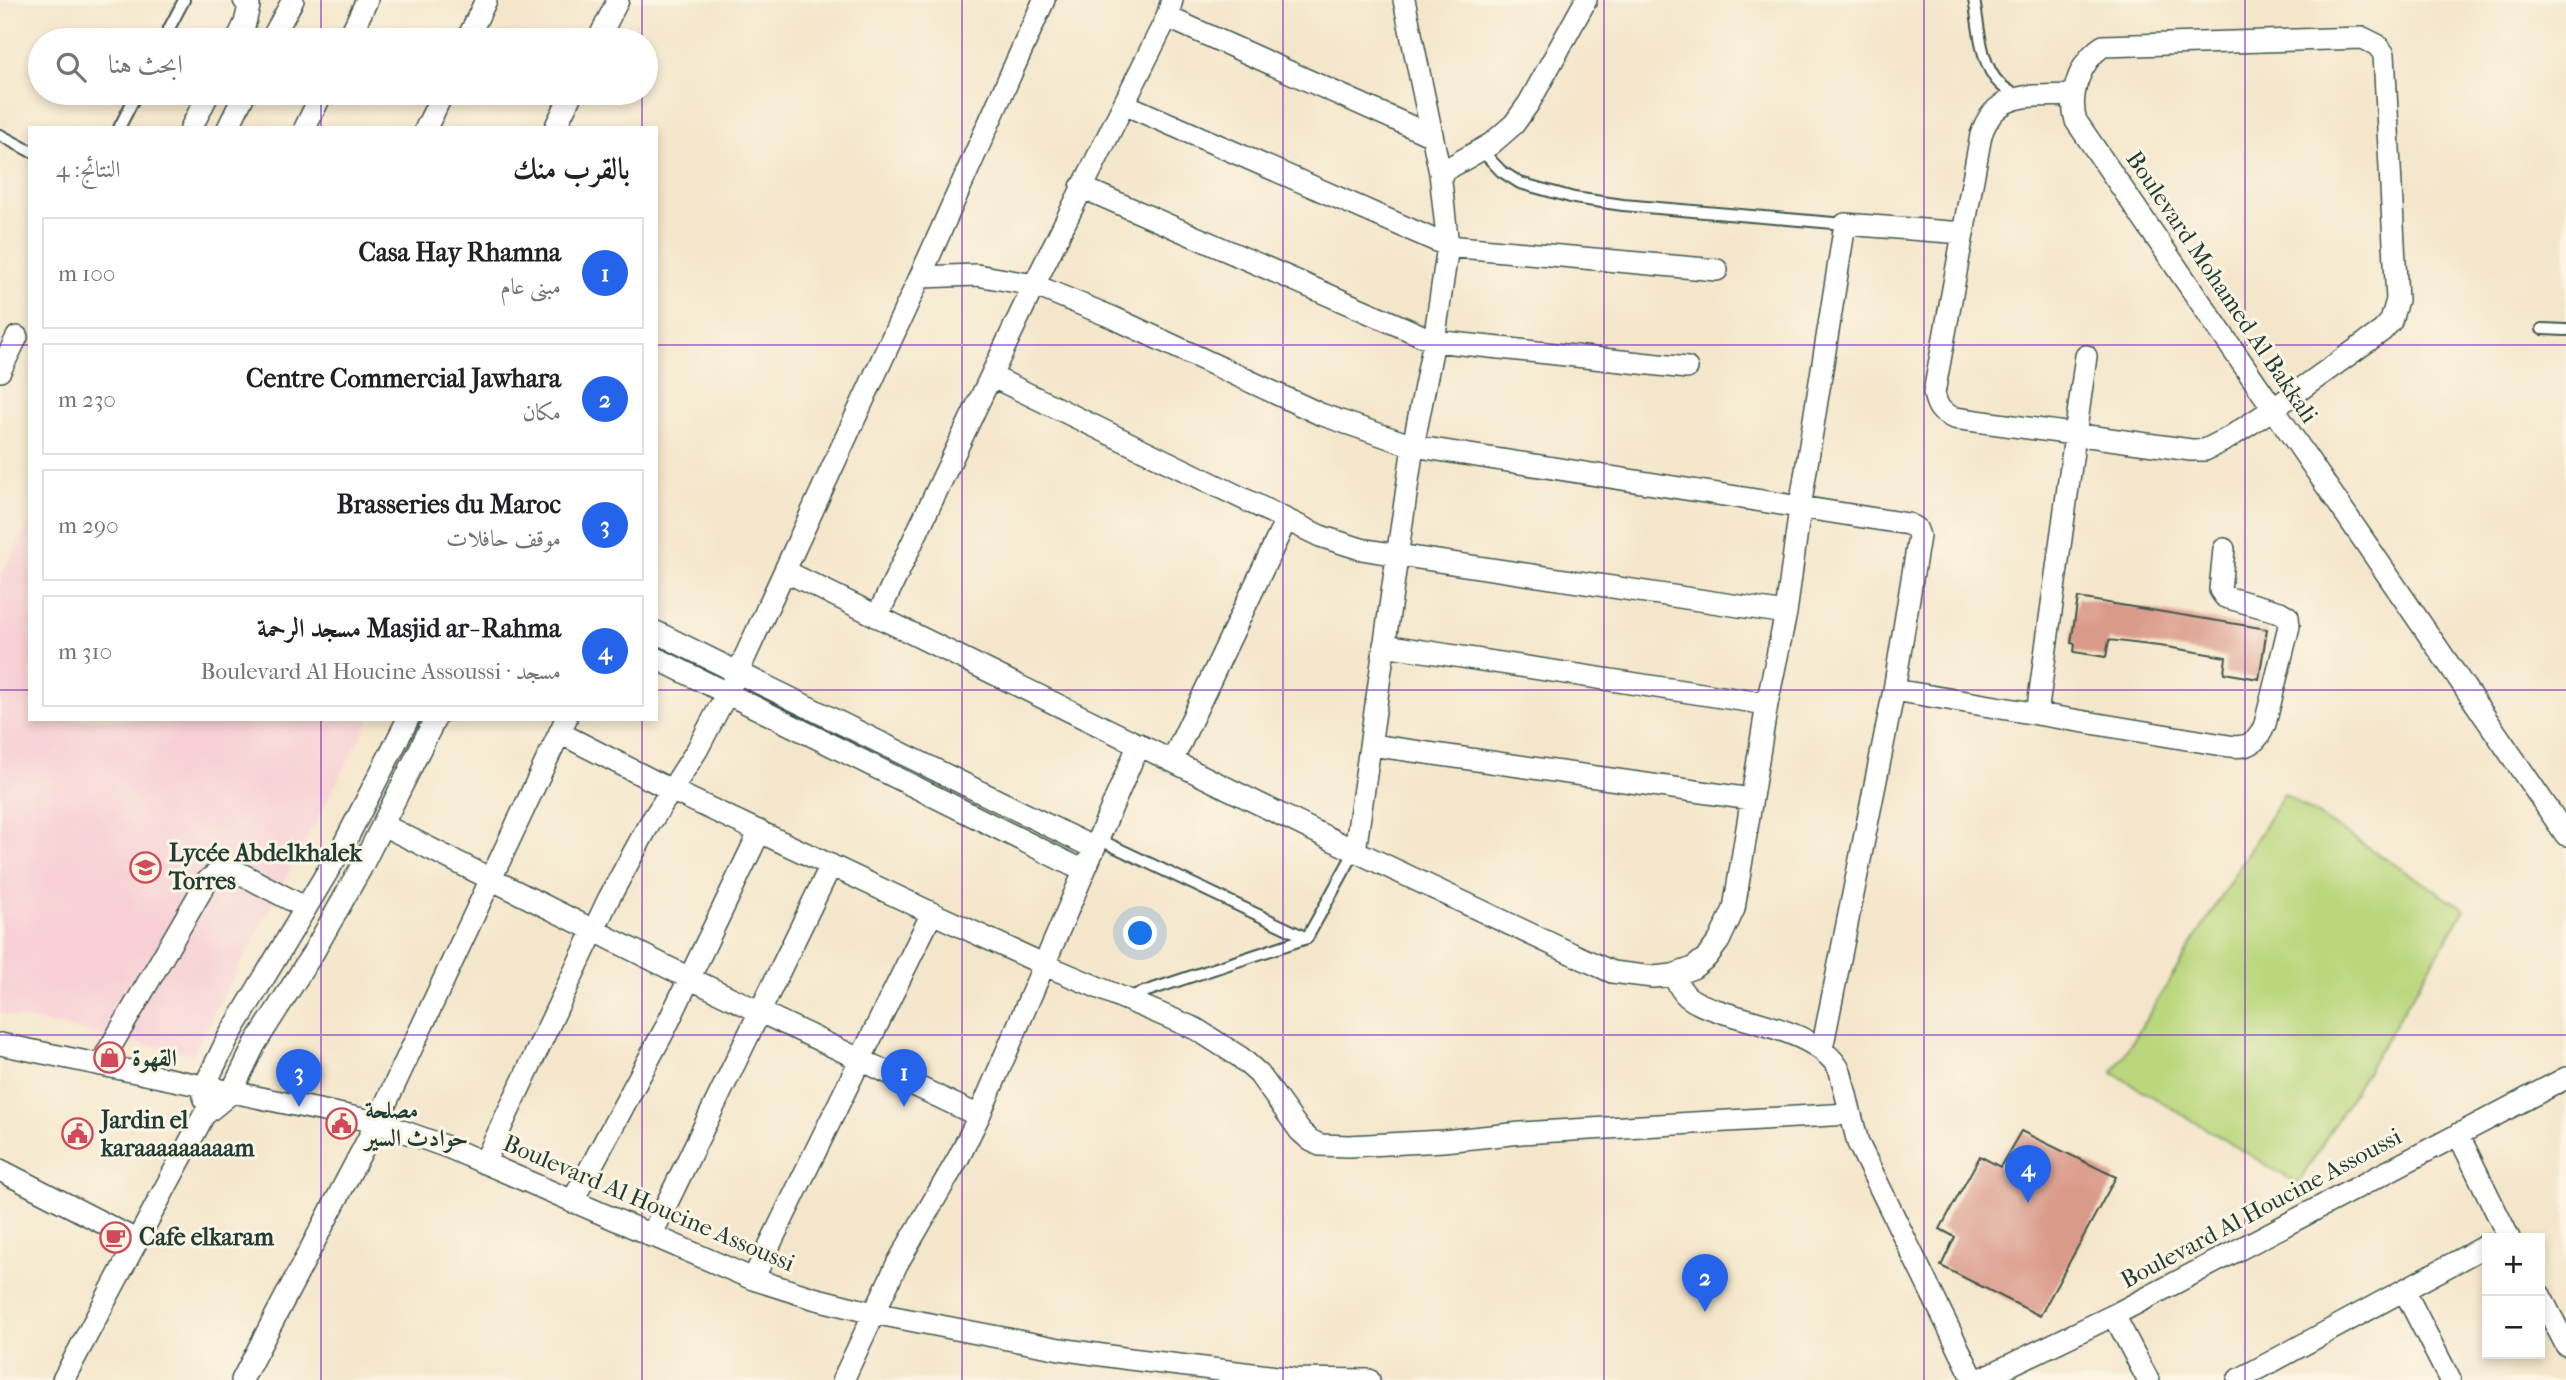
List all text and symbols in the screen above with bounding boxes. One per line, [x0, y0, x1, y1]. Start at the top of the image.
search box [28, 28, 658, 105]
icon: search [52, 48, 90, 86]
text: ابحث هنا [108, 49, 183, 80]
street label: Boulevard Mohamed Al Bakkali [2120, 146, 2324, 428]
text: بالقرب منك [513, 152, 630, 187]
text: النتائج: 4 [56, 156, 120, 183]
text: Casa Hay Rhamna [358, 237, 561, 268]
text: 100 m [58, 260, 116, 287]
text: 1 [601, 260, 609, 287]
text: مبنى عام [500, 273, 561, 300]
text: Centre Commercial Jawhara [246, 363, 561, 394]
text: 230 m [58, 386, 116, 413]
text: 2 [599, 386, 611, 413]
text: مكان [522, 399, 561, 426]
text: Brasseries du Maroc [337, 489, 561, 520]
text: 290 m [58, 512, 119, 539]
text: 3 [600, 512, 610, 539]
text: موقف حافلات [446, 525, 561, 552]
text: Masjid ar- Rahma مسجد الرحمة [257, 613, 561, 644]
text: 310 m [58, 638, 112, 665]
text: 4 [598, 638, 612, 665]
text: مسجد · Boulevard Al Houcine Assoussi [201, 658, 561, 685]
place label: Lycée Abdelkhalek Torres [168, 839, 363, 895]
school or university icon: Lycée Abdelkhalek Torres [129, 850, 163, 884]
your location [1123, 916, 1157, 950]
shop icon: القهوة [92, 1041, 126, 1075]
place label: القهوة [132, 1044, 177, 1073]
pin: 3 [276, 1049, 322, 1107]
pin: 1 [881, 1049, 927, 1107]
place label: مصلحة حوادث السير [362, 1096, 469, 1153]
place label: Jardin el karaaaaaaaaam [99, 1106, 255, 1162]
public building icon: مصلحة حوادث السير [325, 1107, 359, 1141]
public building icon: Jardin el karaaaaaaaaam [61, 1117, 95, 1151]
street label: Boulevard Al Houcine Assoussi [2116, 1122, 2406, 1294]
street label: Boulevard Al Houcine Assoussi [499, 1129, 799, 1277]
pin: 4 [2005, 1145, 2051, 1203]
cafe icon: Cafe elkaram [99, 1220, 133, 1254]
place label: Cafe elkaram [139, 1223, 275, 1251]
map controls [2482, 1233, 2545, 1359]
button: + [2482, 1233, 2545, 1296]
pin: 2 [1682, 1254, 1728, 1312]
button: − [2482, 1296, 2545, 1359]

